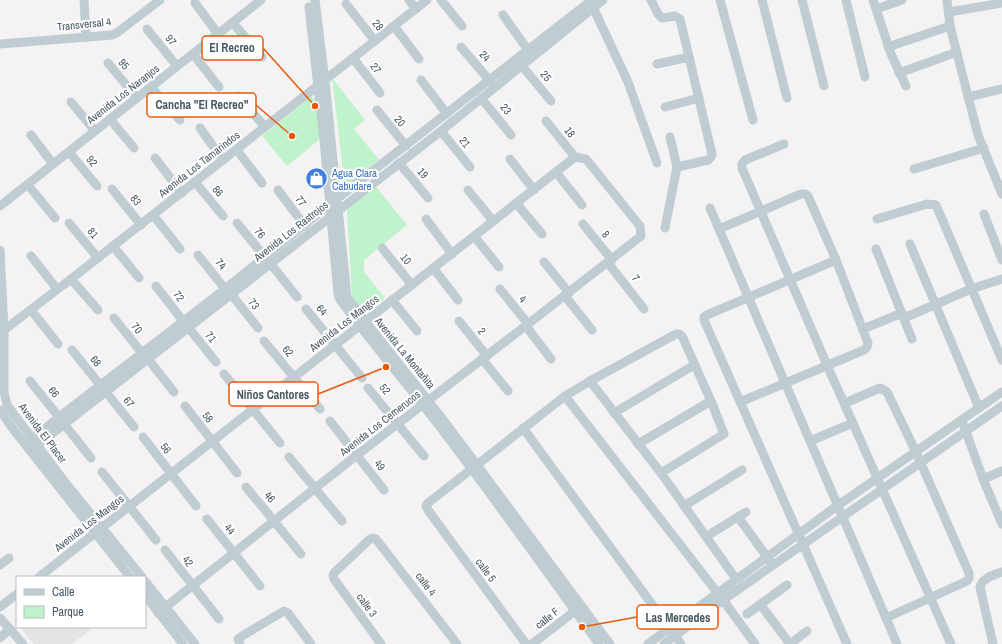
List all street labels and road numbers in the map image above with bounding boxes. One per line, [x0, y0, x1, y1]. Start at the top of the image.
street label: Transversal 4 [56, 14, 112, 34]
street label: 28 [369, 17, 387, 33]
street label: 97 [162, 32, 180, 48]
street label: 24 [476, 48, 494, 64]
street label: 95 [115, 56, 133, 72]
street label: 27 [367, 60, 385, 76]
street label: Avenida Los Naranjos [83, 61, 163, 127]
street label: 25 [537, 68, 555, 84]
street label: 23 [497, 101, 515, 117]
street label: 20 [391, 113, 409, 129]
street label: 18 [561, 124, 579, 140]
street label: Avenida Los Tamarindos [155, 128, 243, 201]
street label: 21 [456, 134, 474, 150]
street label: 92 [83, 153, 101, 169]
street label: 19 [414, 165, 432, 181]
street label: 86 [209, 183, 227, 199]
street label: 83 [127, 192, 145, 208]
street label: 77 [292, 193, 310, 209]
street label: Avenida Los Rastrojos [250, 197, 331, 265]
street label: 81 [84, 225, 102, 241]
street label: 76 [251, 225, 269, 241]
street label: 8 [599, 228, 613, 240]
street label: 10 [397, 251, 415, 267]
street label: 74 [212, 256, 230, 272]
street label: 7 [629, 272, 643, 284]
street label: 72 [170, 288, 188, 304]
street label: Avenida Los Mangos [306, 291, 382, 355]
street label: 4 [516, 293, 530, 305]
street label: 73 [245, 296, 263, 312]
street label: 64 [313, 302, 331, 318]
street label: Avenida La Montañita [371, 314, 438, 392]
street label: 70 [128, 320, 146, 336]
street label: 2 [475, 325, 489, 337]
street label: 71 [202, 329, 220, 345]
street label: 62 [279, 343, 297, 359]
street label: 68 [87, 353, 105, 369]
street label: 52 [376, 381, 394, 397]
street label: 66 [45, 384, 63, 400]
street label: Avenida Los Cemerucos [336, 387, 424, 459]
street label: 67 [120, 394, 138, 410]
street label: Avenida El Placer [15, 399, 70, 466]
street label: 58 [199, 409, 217, 425]
street label: 56 [157, 440, 175, 456]
street label: 49 [371, 457, 389, 473]
street label: 46 [261, 489, 279, 505]
street label: Avenida Los Mangos [51, 491, 127, 555]
street label: 44 [221, 521, 239, 537]
street label: 42 [179, 553, 197, 569]
street label: calle 5 [473, 555, 499, 585]
street label: calle 4 [413, 569, 439, 599]
street label: calle 3 [354, 590, 380, 620]
street label: calle F [532, 604, 562, 632]

